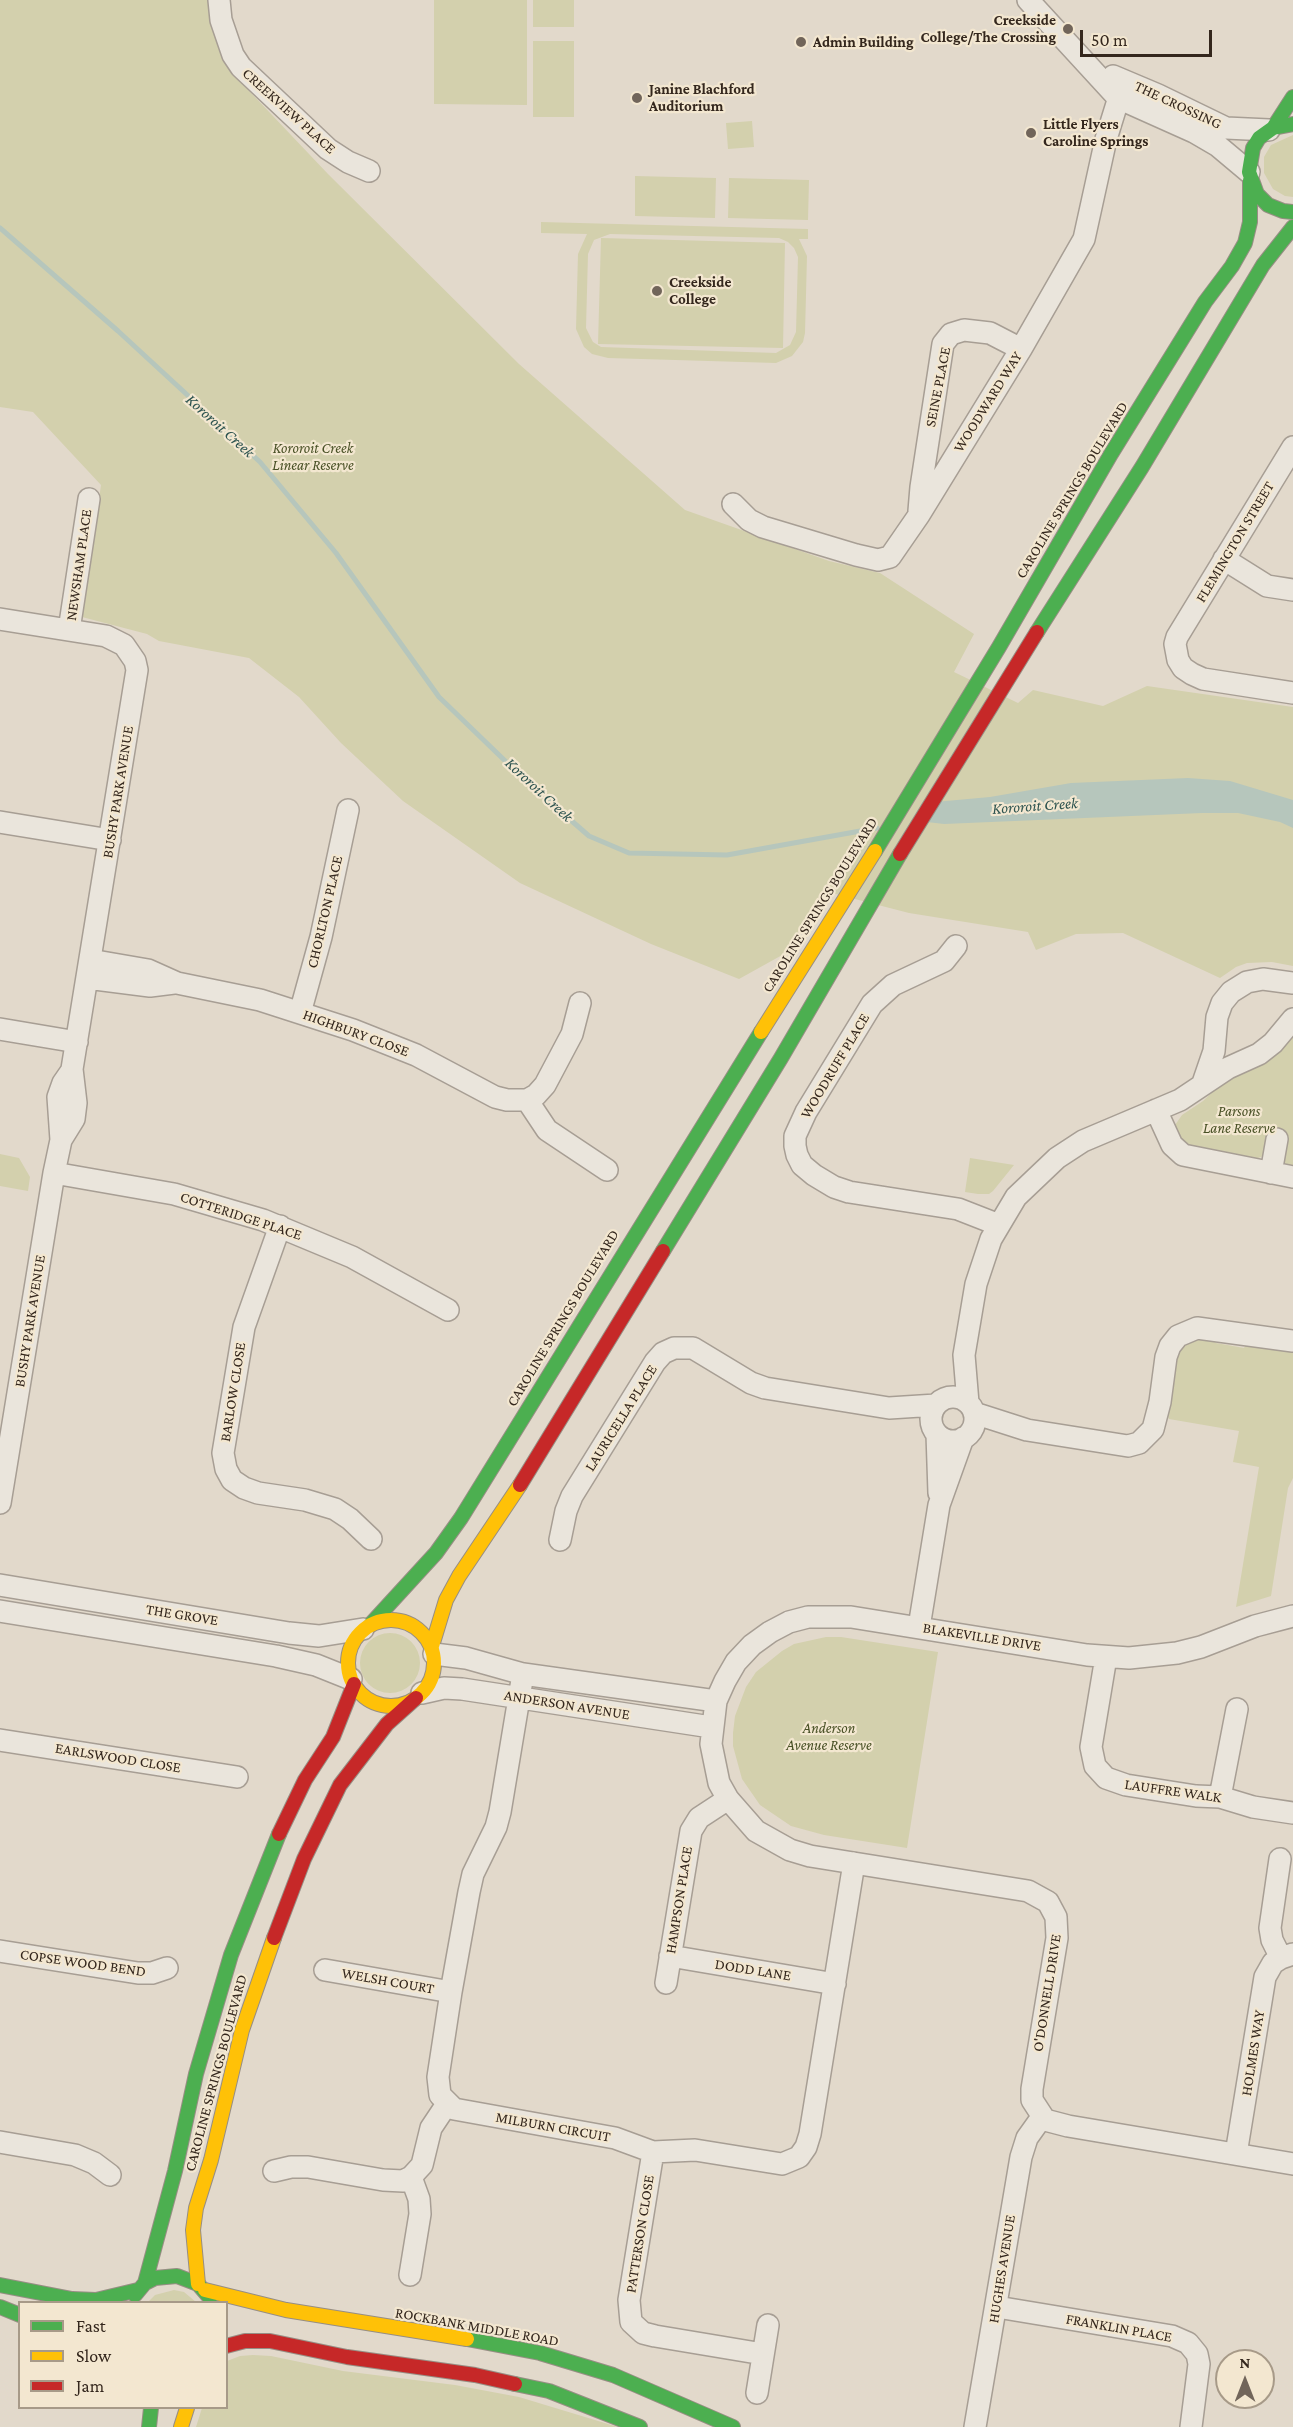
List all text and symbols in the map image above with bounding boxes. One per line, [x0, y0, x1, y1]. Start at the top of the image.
place label: Creekside College/The Crossing [921, 11, 1056, 46]
scale bar [1083, 18, 1215, 56]
marker: Creekside College/The Crossing [1061, 22, 1075, 36]
text: 50 m [1091, 30, 1128, 50]
place label: Admin Building [813, 33, 913, 51]
marker: Admin Building [794, 35, 808, 49]
street label: CREEKVIEW PLACE [239, 64, 339, 158]
street label: THE CROSSING [1132, 77, 1224, 133]
place label: Janine Blachford Auditorium [649, 80, 755, 115]
marker: Janine Blachford Auditorium [630, 91, 644, 105]
place label: Little Flyers Caroline Springs [1043, 115, 1148, 150]
marker: Little Flyers Caroline Springs [1024, 126, 1038, 140]
place label: Creekside College [669, 273, 731, 308]
marker: Creekside College [650, 284, 664, 298]
street label: SEINE PLACE [921, 346, 955, 428]
street label: WOODWARD WAY [950, 348, 1026, 456]
water label: Kororoit Creek [182, 390, 258, 462]
street label: CAROLINE SPRINGS BOULEVARD [1012, 398, 1132, 582]
park label: Kororoit Creek Linear Reserve [272, 439, 354, 474]
street label: FLEMINGTON STREET [1192, 478, 1278, 606]
street label: NEWSHAM PLACE [62, 508, 96, 622]
street label: BUSHY PARK AVENUE [99, 725, 137, 859]
water label: Kororoit Creek [501, 754, 577, 826]
water label: Kororoit Creek [991, 793, 1079, 819]
street label: CAROLINE SPRINGS BOULEVARD [759, 814, 881, 996]
street label: CHORLTON PLACE [303, 854, 347, 970]
street label: HIGHBURY CLOSE [300, 1005, 412, 1061]
street label: WOODRUFF PLACE [796, 1010, 874, 1122]
park label: Parsons Lane Reserve [1203, 1102, 1275, 1137]
street label: COTTERIDGE PLACE [178, 1188, 304, 1244]
street label: CAROLINE SPRINGS BOULEVARD [503, 1226, 623, 1410]
street label: BUSHY PARK AVENUE [11, 1254, 49, 1388]
street label: BARLOW CLOSE [216, 1341, 250, 1443]
street label: LAURICELLA PLACE [581, 1361, 661, 1475]
street label: THE GROVE [144, 1600, 220, 1630]
street label: BLAKEVILLE DRIVE [922, 1619, 1042, 1655]
street label: ANDERSON AVENUE [503, 1686, 631, 1724]
park label: Anderson Avenue Reserve [786, 1719, 872, 1754]
street label: EARLSWOOD CLOSE [54, 1739, 182, 1777]
street label: LAUFFRE WALK [1123, 1775, 1223, 1807]
street label: HAMPSON PLACE [662, 1845, 696, 1955]
street label: O'DONNELL DRIVE [1029, 1933, 1065, 2053]
street label: COPSE WOOD BEND [19, 1945, 147, 1981]
street label: DODD LANE [714, 1955, 792, 1985]
street label: WELSH COURT [340, 1964, 436, 1998]
street label: CAROLINE SPRINGS BOULEVARD [181, 1973, 251, 2173]
street label: HOLMES WAY [1237, 2009, 1269, 2097]
street label: MILBURN CIRCUIT [494, 2108, 612, 2146]
street label: PATTERSON CLOSE [622, 2174, 658, 2294]
street label: HUGHES AVENUE [985, 2213, 1019, 2325]
legend [18, 2301, 228, 2409]
street label: ROCKBANK MIDDLE ROAD [394, 2304, 560, 2350]
street label: FRANKLIN PLACE [1065, 2310, 1173, 2346]
text: Fast [76, 2316, 106, 2336]
text: Slow [76, 2346, 111, 2366]
north arrow [1215, 2349, 1275, 2409]
text: N [1240, 2354, 1250, 2371]
text: Jam [76, 2376, 104, 2396]

